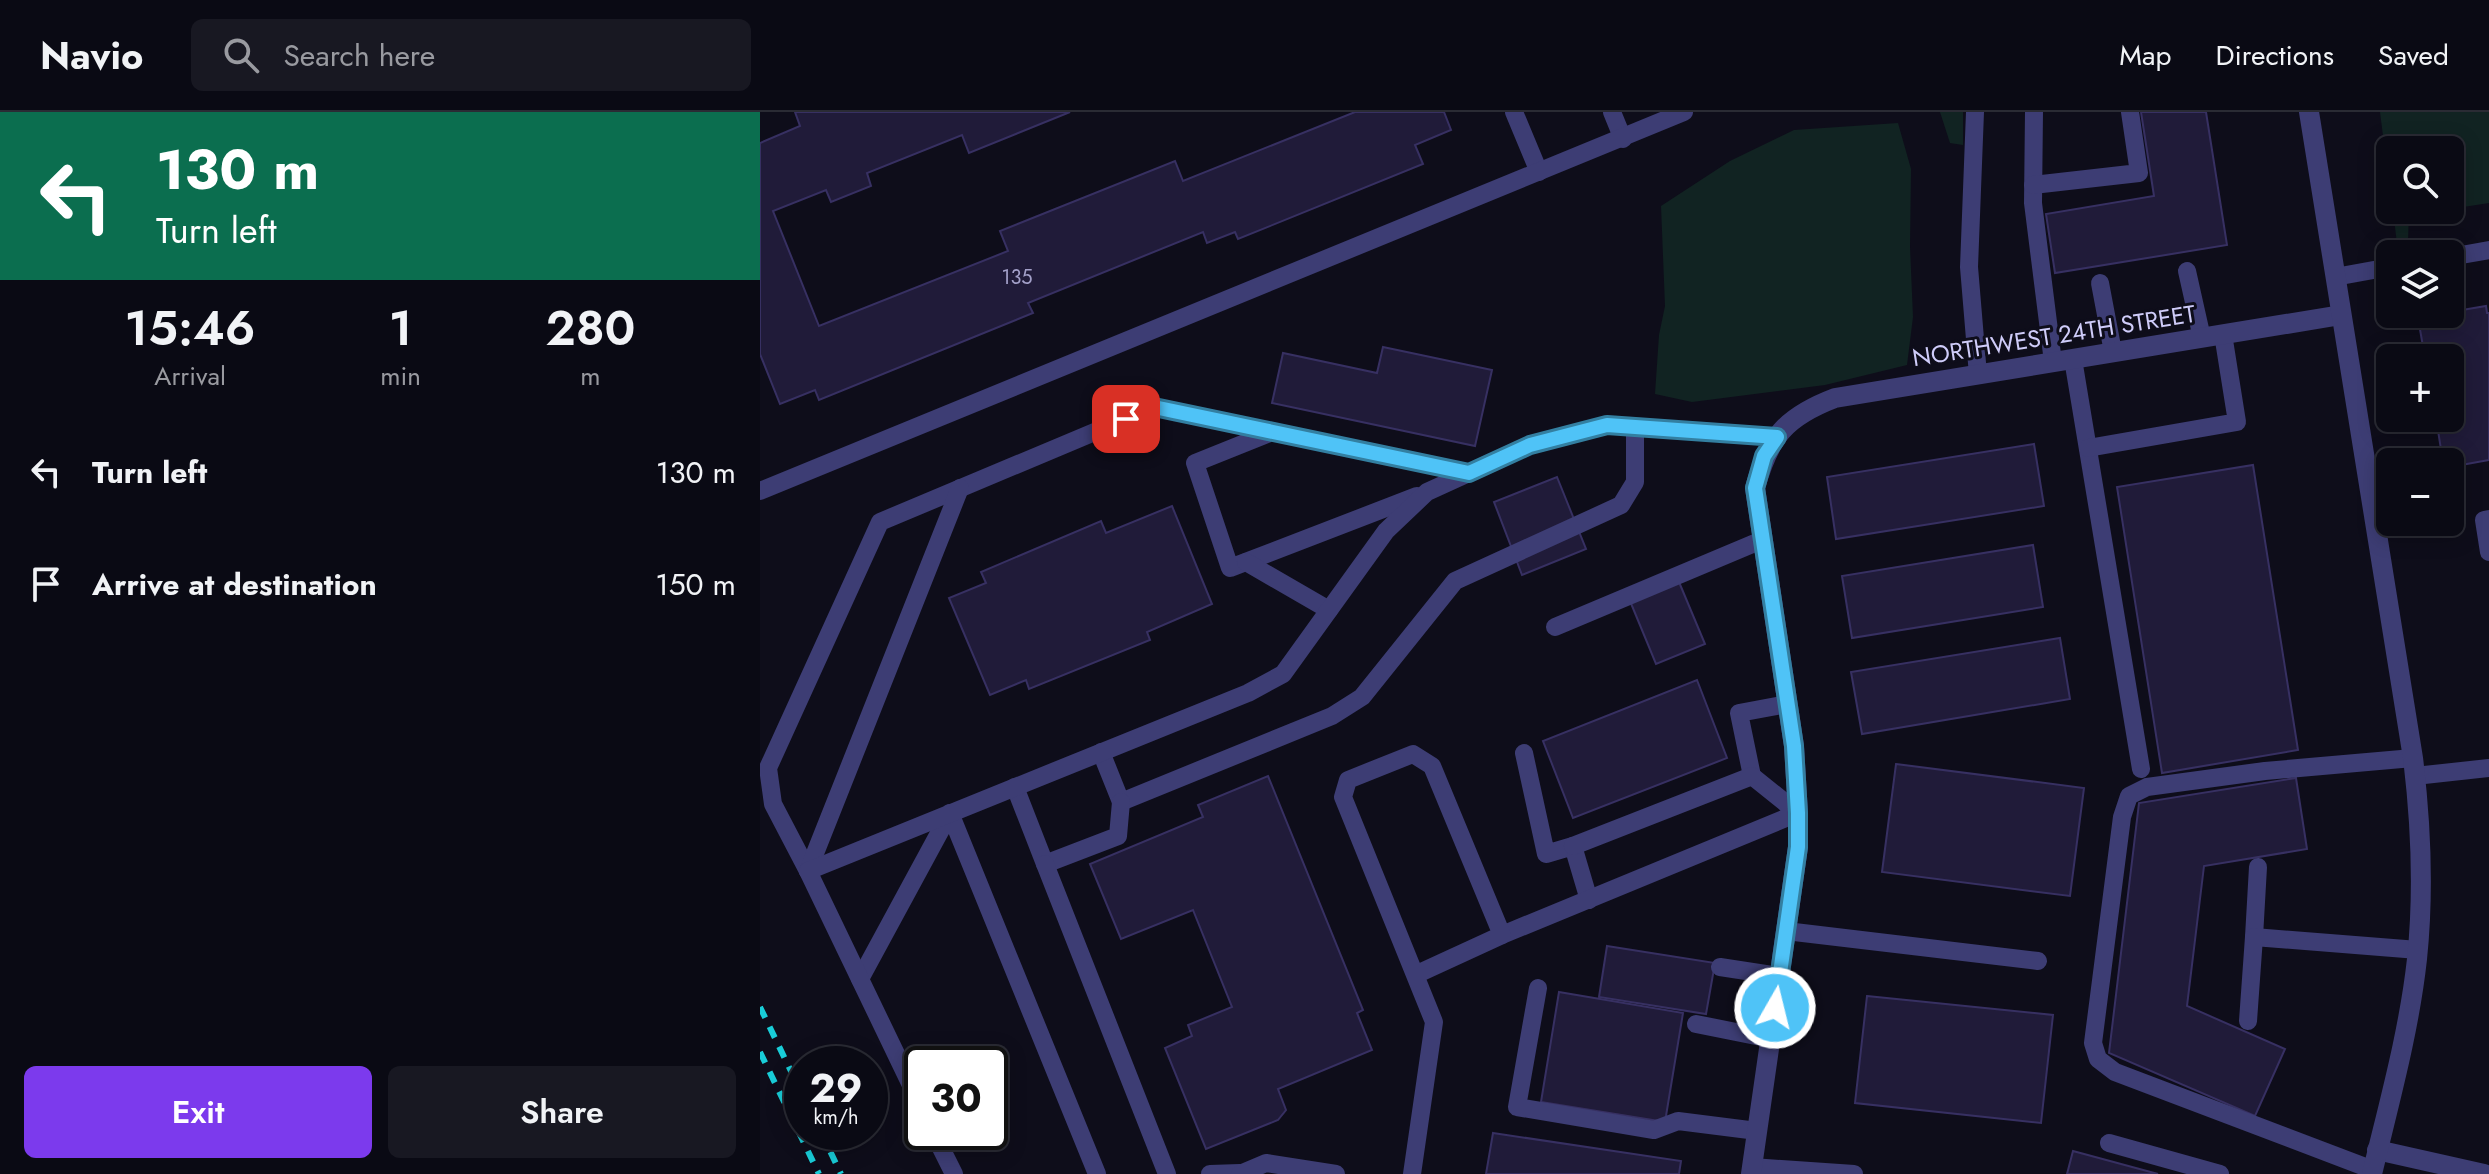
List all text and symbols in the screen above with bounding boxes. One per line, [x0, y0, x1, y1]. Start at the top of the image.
search box [191, 19, 751, 91]
text: Navio [40, 28, 143, 83]
icon: search [219, 33, 263, 77]
text: Search here [283, 34, 435, 77]
text: Map [2119, 35, 2171, 76]
text: Directions [2215, 35, 2334, 76]
text: Saved [2378, 35, 2449, 76]
text: 130 m [156, 129, 319, 210]
map controls [2376, 136, 2464, 536]
button: search [2376, 136, 2464, 224]
icon: left [24, 144, 128, 248]
text: Turn left [156, 204, 277, 256]
button: layers [2376, 240, 2464, 328]
house number: 135 [1001, 263, 1033, 292]
text: 15:46 [125, 294, 256, 363]
text: 1 [389, 294, 412, 363]
text: 280 [545, 294, 635, 363]
street label: NORTHWEST 24TH STREET [1910, 296, 2198, 375]
button: + [2376, 344, 2464, 432]
text: Arrival [154, 357, 226, 395]
text: min [380, 357, 421, 395]
text: m [580, 357, 601, 395]
pin [1092, 385, 1160, 453]
icon: arrive [1104, 397, 1148, 441]
button: − [2376, 448, 2464, 536]
icon: left [24, 450, 68, 494]
text: Turn left [92, 451, 207, 494]
text: 130 m [656, 451, 736, 494]
icon: arrive [24, 562, 68, 606]
text: Arrive at destination [92, 563, 377, 606]
text: 150 m [655, 563, 736, 606]
position arrow [1733, 966, 1817, 1050]
speed limit sign: 30 [904, 1046, 1008, 1150]
text: 29 [810, 1059, 863, 1117]
button: Exit [24, 1066, 372, 1158]
button: Share [388, 1066, 736, 1158]
text: km/h [813, 1103, 859, 1132]

